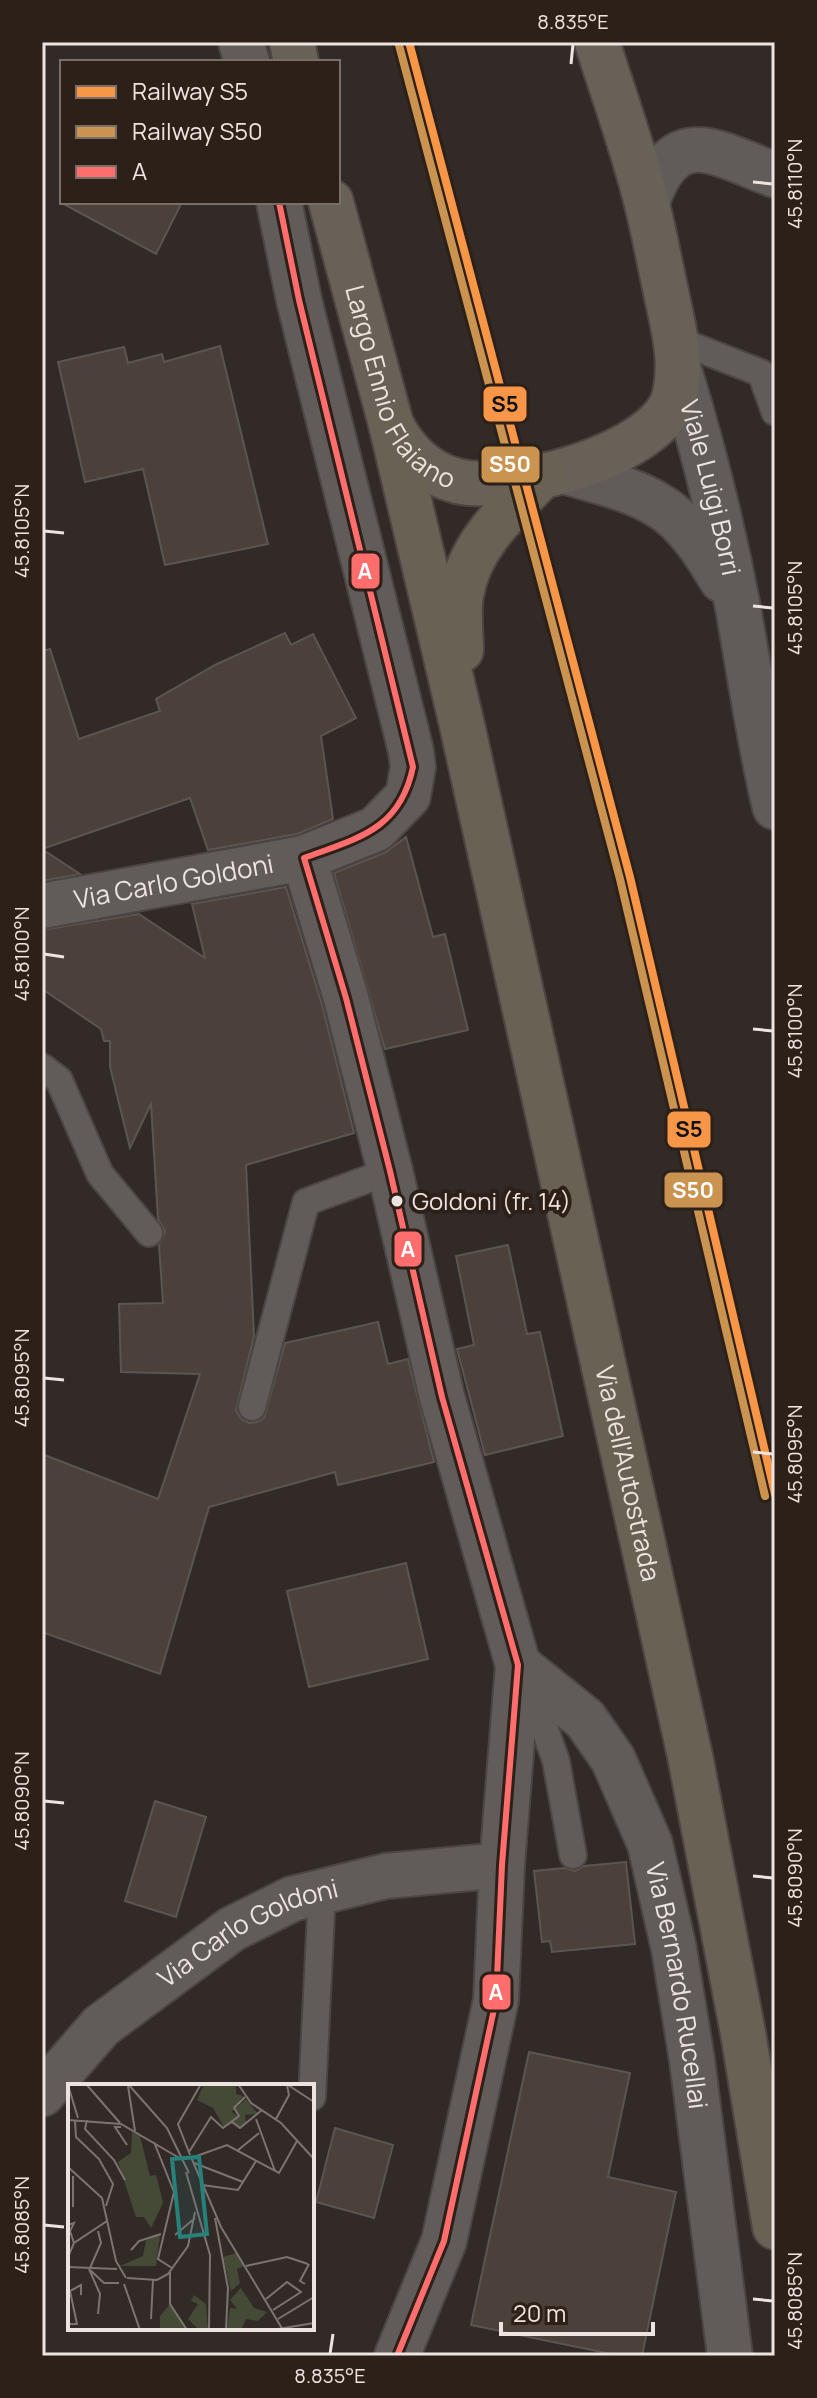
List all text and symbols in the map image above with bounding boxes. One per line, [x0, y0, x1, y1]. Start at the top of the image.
text: 8.835°E [537, 8, 609, 35]
legend [60, 60, 340, 204]
text: Railway S5 [132, 74, 248, 107]
text: Railway S50 [132, 114, 263, 147]
text: 45.8110°N [781, 139, 808, 229]
text: A [132, 154, 147, 187]
street label: Largo Ennio Flaiano [337, 281, 461, 496]
line badge: S5 [482, 385, 528, 423]
text: S5 [491, 389, 519, 419]
street label: Viale Luigi Borri [672, 395, 750, 579]
line badge: S50 [480, 445, 541, 484]
text: S50 [489, 449, 531, 479]
text: 45.8105°N [8, 484, 35, 578]
line badge: A [350, 552, 381, 590]
text: A [358, 556, 373, 586]
text: 45.8105°N [781, 561, 808, 655]
street label: Via Carlo Goldoni [71, 845, 276, 917]
text: 45.8100°N [8, 907, 35, 1001]
text: 45.8100°N [781, 984, 808, 1078]
line badge: S5 [666, 1110, 712, 1149]
text: S5 [675, 1114, 703, 1144]
line badge: S50 [663, 1171, 724, 1209]
text: S50 [672, 1175, 714, 1205]
place label: Goldoni (fr. 14) [412, 1184, 571, 1217]
marker: Goldoni (fr. 14) [389, 1193, 405, 1209]
line badge: A [393, 1230, 423, 1268]
text: A [401, 1234, 416, 1264]
text: 45.8095°N [8, 1329, 35, 1427]
street label: Via dell'Autostrada [587, 1362, 670, 1585]
text: 45.8095°N [781, 1405, 808, 1503]
text: 45.8090°N [8, 1751, 35, 1851]
text: 45.8090°N [781, 1828, 808, 1928]
street label: Via Bernardo Rucellai [638, 1859, 717, 2111]
street label: Via Carlo Goldoni [150, 1869, 342, 1995]
line badge: A [481, 1973, 512, 2011]
text: A [489, 1977, 504, 2007]
inset map [68, 2084, 314, 2330]
text: 45.8085°N [8, 2176, 35, 2274]
text: 45.8085°N [781, 2252, 808, 2350]
scale bar [501, 2286, 653, 2336]
text: 20 m [513, 2296, 566, 2329]
text: 8.835°E [294, 2362, 366, 2389]

